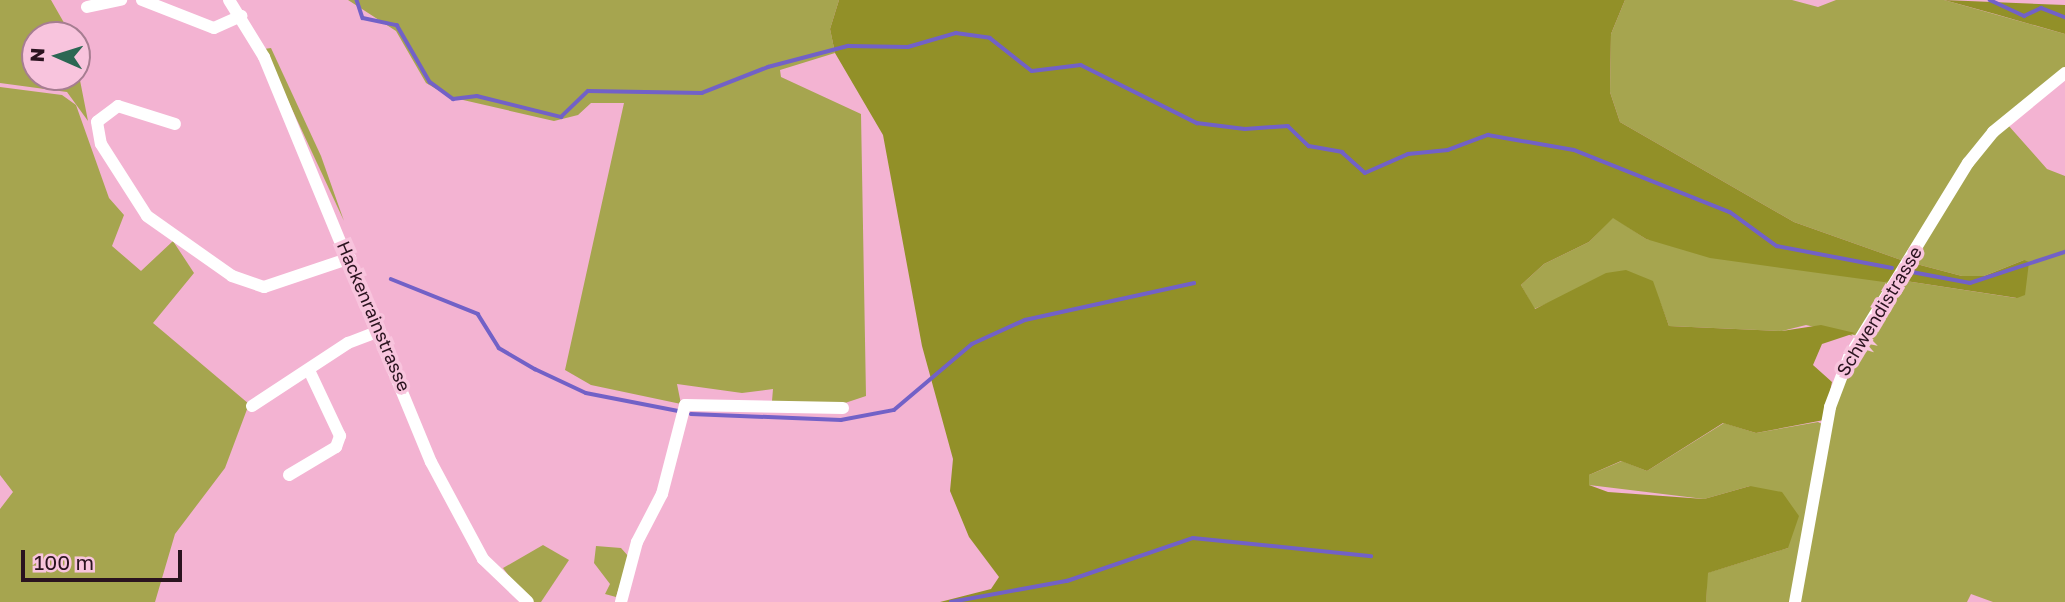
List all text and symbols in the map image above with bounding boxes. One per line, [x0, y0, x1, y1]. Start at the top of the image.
north arrow [21, 21, 91, 91]
text: N [25, 47, 48, 63]
street label: Hackenrainstrasse [333, 238, 415, 394]
street label: Schwendistrasse [1832, 242, 1926, 380]
scale bar [24, 536, 186, 580]
text: 100 m [34, 549, 94, 575]

